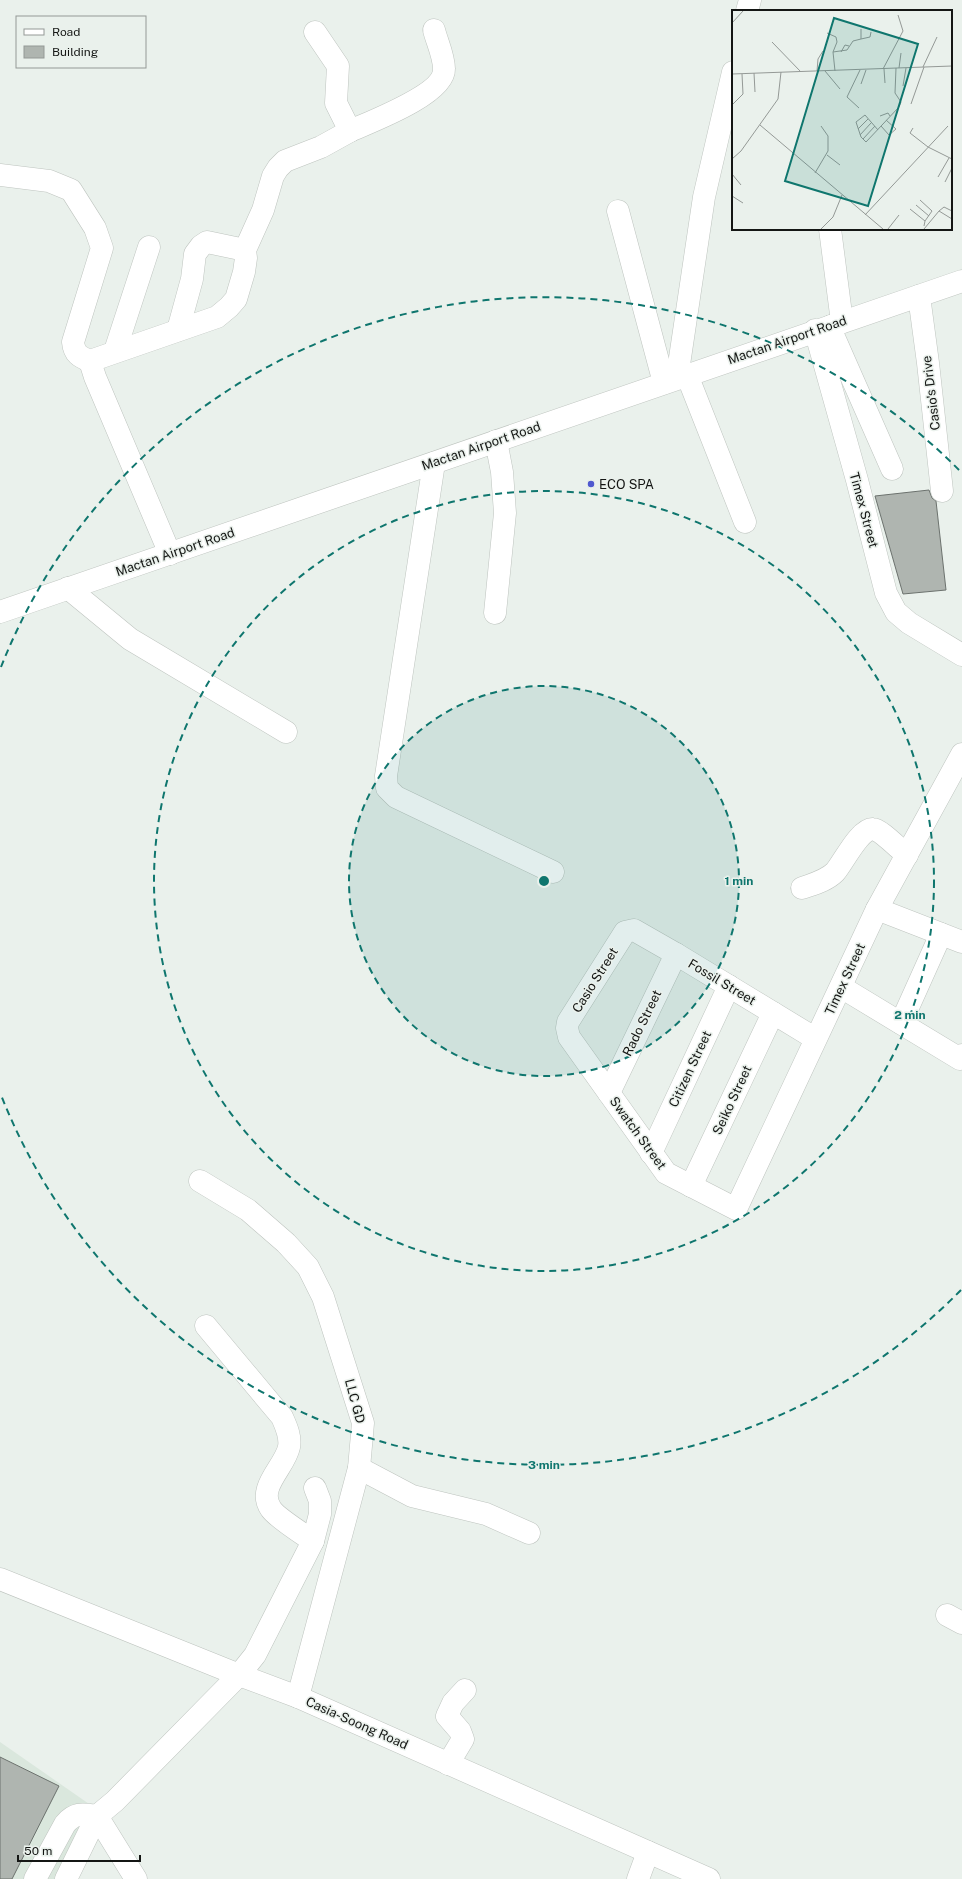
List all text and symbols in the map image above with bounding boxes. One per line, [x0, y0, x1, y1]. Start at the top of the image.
inset map [732, 10, 952, 230]
legend [16, 16, 146, 68]
text: Road [52, 25, 80, 39]
text: Building [52, 45, 98, 59]
street label: Mactan Airport Road [726, 313, 848, 367]
street label: Casio's Drive [919, 355, 943, 431]
street label: Mactan Airport Road [420, 419, 542, 473]
street label: Timex Street [847, 471, 881, 549]
place label: ECO SPA [599, 477, 654, 492]
marker: ECO SPA [586, 479, 596, 489]
street label: Mactan Airport Road [114, 525, 236, 579]
centre of rings [537, 874, 551, 888]
text: 1 min [725, 874, 753, 888]
street label: Timex Street [822, 941, 868, 1017]
street label: Casio Street [569, 945, 621, 1015]
street label: Fossil Street [685, 956, 759, 1008]
street label: Rado Street [619, 987, 665, 1059]
text: 2 min [894, 1008, 926, 1022]
street label: Citizen Street [666, 1028, 714, 1110]
street label: Seiko Street [709, 1063, 755, 1137]
street label: Swatch Street [607, 1094, 669, 1172]
street label: LLC GD [342, 1377, 368, 1425]
text: 3 min [528, 1458, 560, 1472]
street label: Casia-Soong Road [303, 1694, 411, 1752]
scale bar [18, 1837, 140, 1863]
text: 50 m [24, 1844, 52, 1858]

